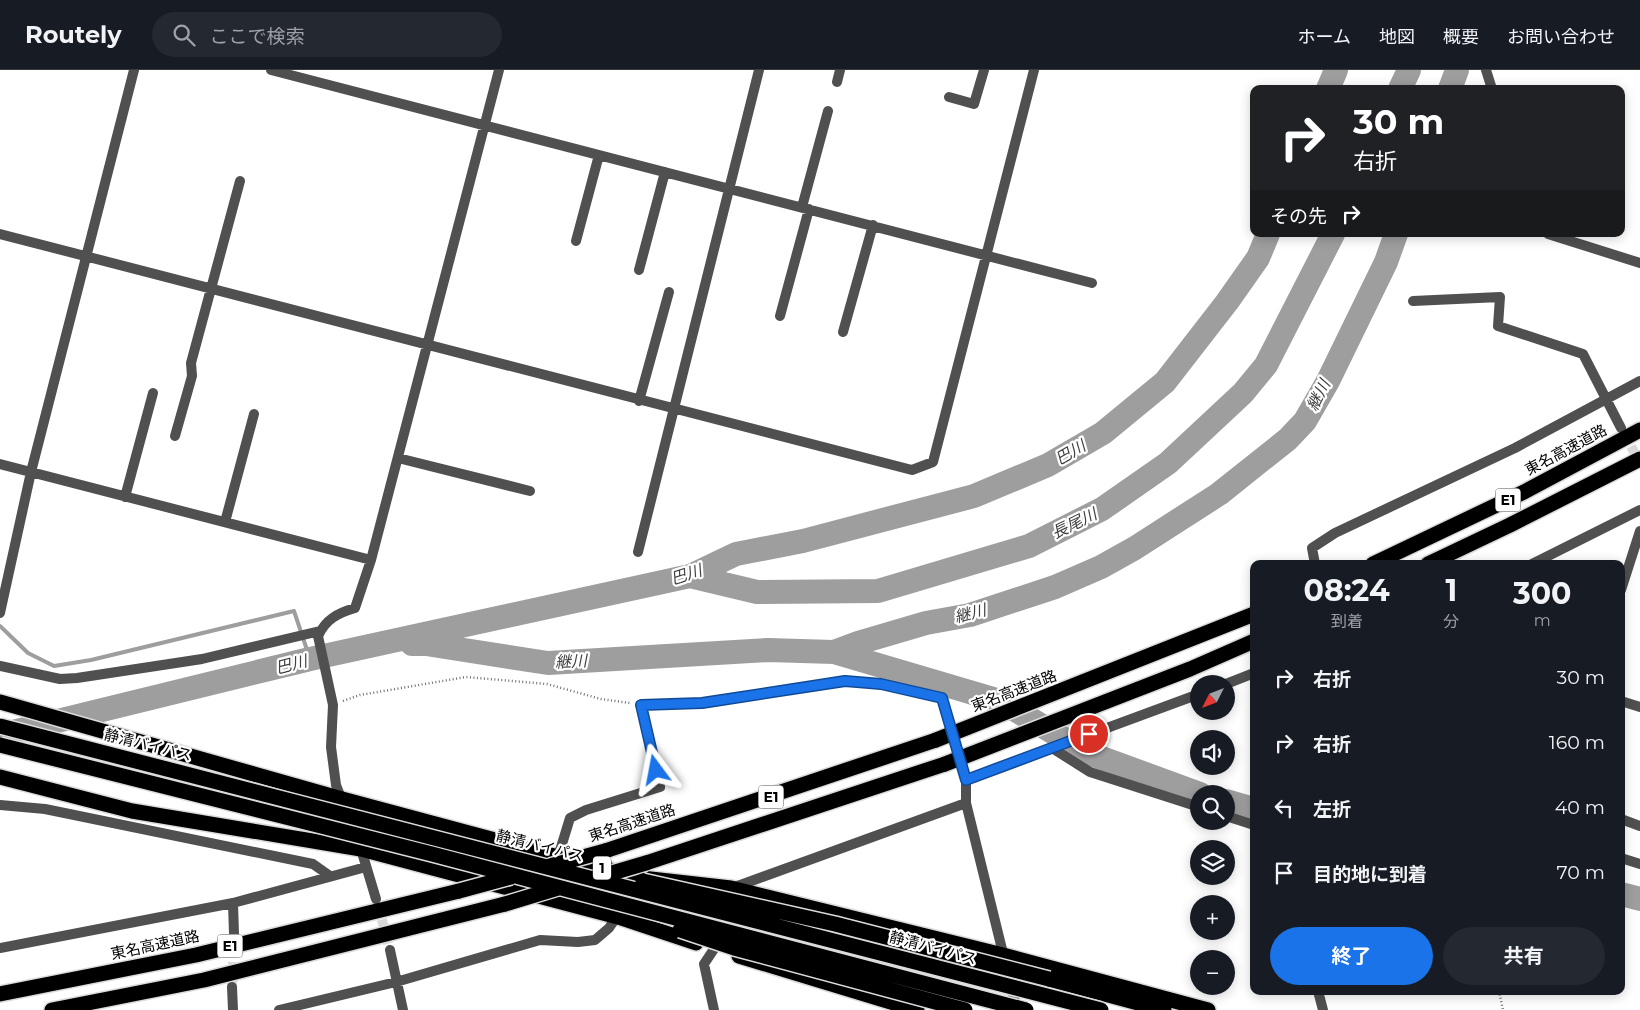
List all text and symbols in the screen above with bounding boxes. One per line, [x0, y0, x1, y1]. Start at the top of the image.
search box [152, 12, 502, 57]
text: Routely [25, 20, 122, 49]
icon: search [170, 21, 198, 49]
text: ここで検索 [210, 25, 305, 48]
text: ホーム [1298, 26, 1351, 48]
text: 地図 [1379, 26, 1415, 48]
text: 概要 [1443, 26, 1479, 48]
text: お問い合わせ [1507, 26, 1615, 48]
text: 30 m [1353, 100, 1444, 143]
icon: right [1270, 105, 1335, 170]
text: 右折 [1353, 148, 1397, 175]
icon: right [1337, 200, 1365, 228]
text: その先 [1270, 205, 1327, 228]
water label: 継川 [1303, 375, 1335, 414]
street label: 東名高速道路 [1522, 420, 1610, 479]
water label: 巴川 [1052, 435, 1091, 469]
road number: E1 [1496, 488, 1520, 512]
water label: 長尾川 [1048, 504, 1102, 543]
water label: 巴川 [668, 560, 706, 588]
text: 08:24 [1304, 572, 1390, 609]
text: 1 [1445, 572, 1457, 609]
text: 300 [1513, 575, 1571, 612]
water label: 継川 [952, 600, 990, 627]
text: m [1534, 611, 1551, 630]
text: 到着 [1331, 612, 1363, 631]
text: 分 [1443, 612, 1459, 631]
water label: 巴川 [273, 651, 311, 678]
water label: 継川 [555, 651, 589, 672]
icon: right [1270, 664, 1298, 692]
street label: 東名高速道路 [968, 666, 1059, 716]
text: 30 m [1557, 666, 1605, 689]
text: 右折 [1313, 668, 1351, 691]
north arrow [1190, 675, 1235, 720]
map controls [1190, 675, 1235, 995]
pin [1068, 713, 1110, 755]
icon: arrive [1075, 720, 1103, 748]
street label: 静清バイパス [102, 724, 194, 765]
icon: right [1270, 729, 1298, 757]
button: sound [1190, 730, 1235, 775]
text: 160 m [1549, 731, 1605, 754]
text: 右折 [1313, 733, 1351, 756]
position arrow [629, 743, 681, 795]
button: search [1190, 785, 1235, 830]
road number: E1 [758, 786, 784, 809]
icon: left [1270, 794, 1298, 822]
text: 40 m [1555, 796, 1605, 819]
text: 左折 [1313, 798, 1351, 821]
street label: 東名高速道路 [586, 800, 678, 845]
street label: 静清バイパス [494, 825, 586, 866]
button: layers [1190, 840, 1235, 885]
road number: 1 [593, 856, 611, 880]
icon: arrive [1270, 859, 1298, 887]
text: 70 m [1556, 861, 1605, 884]
text: 目的地に到着 [1313, 863, 1427, 886]
button: + [1190, 895, 1235, 940]
street label: 東名高速道路 [109, 926, 201, 963]
street label: 静清バイパス [887, 927, 979, 968]
button: 終了 [1270, 927, 1433, 985]
button: 共有 [1443, 927, 1605, 985]
road number: E1 [218, 934, 242, 958]
button: − [1190, 950, 1235, 995]

